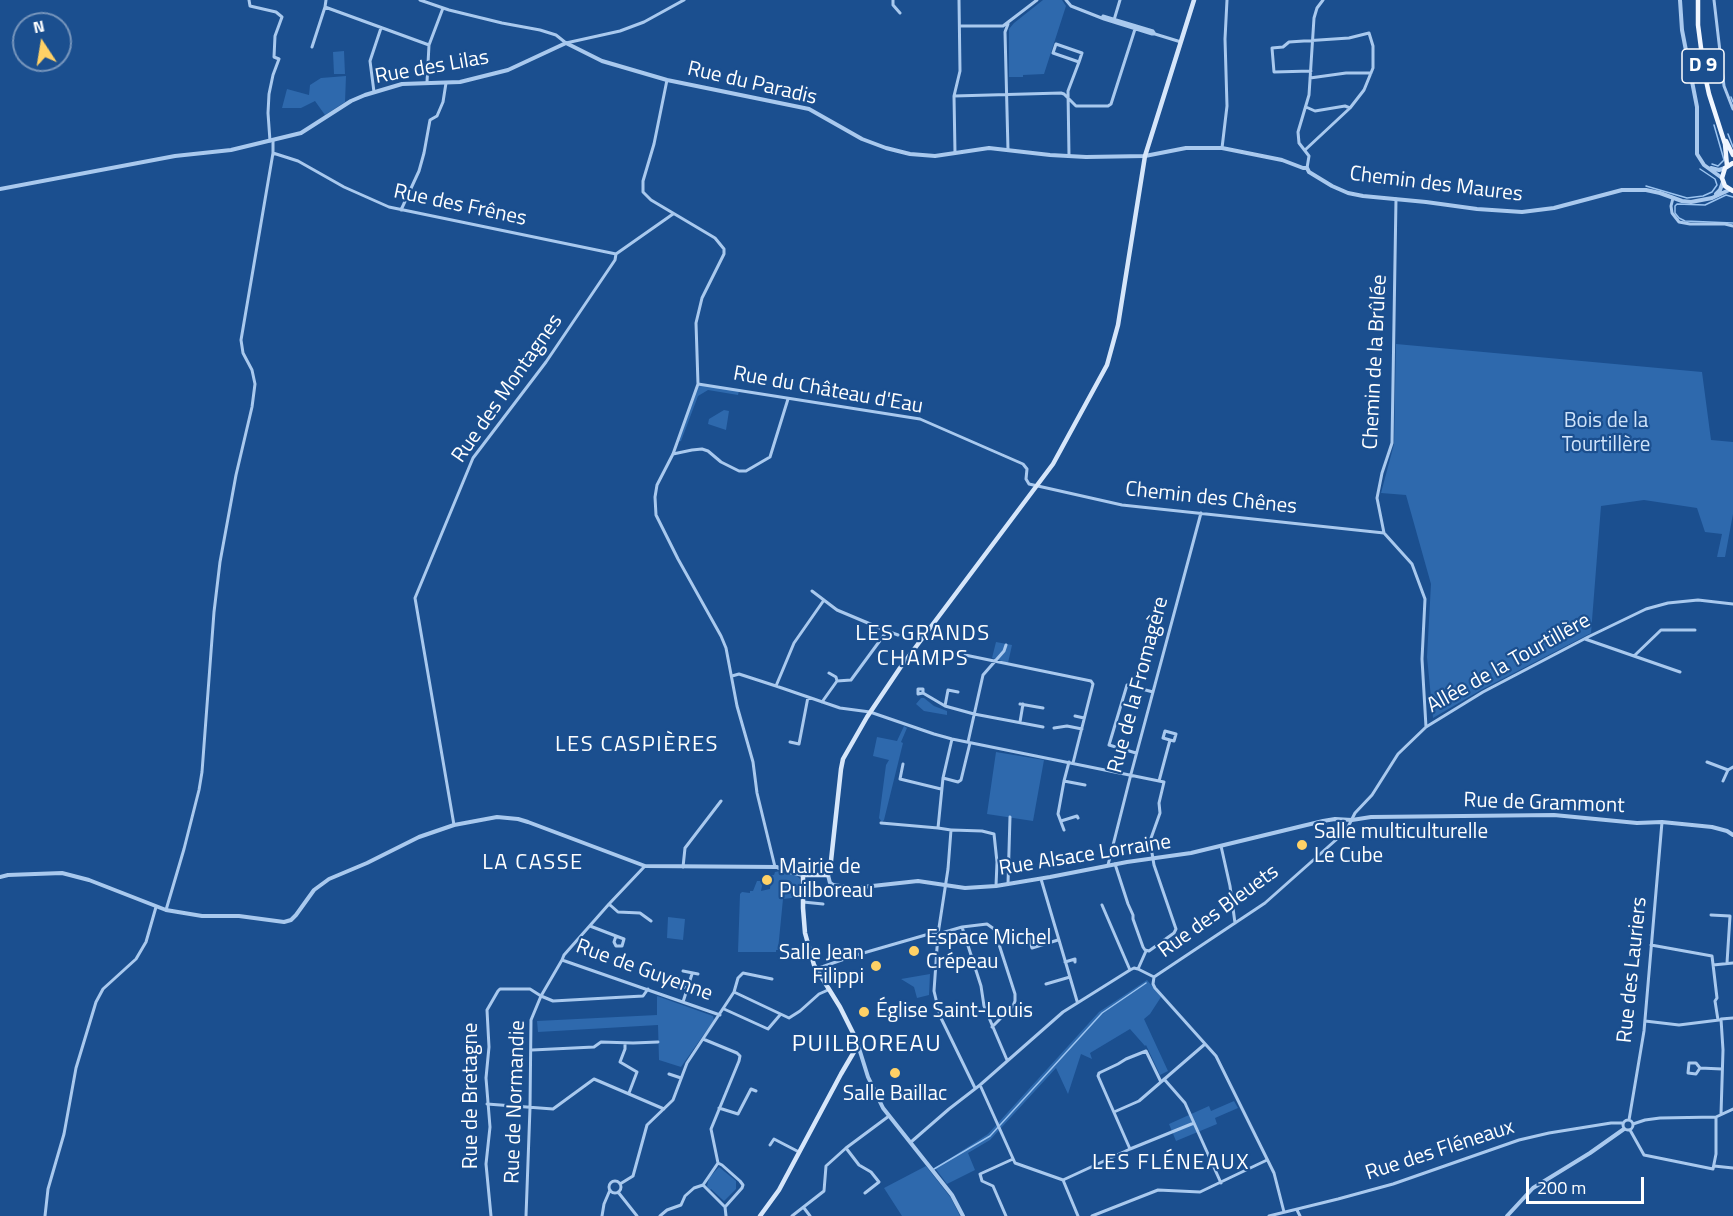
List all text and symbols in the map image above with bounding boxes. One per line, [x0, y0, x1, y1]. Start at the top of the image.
north arrow [12, 12, 72, 72]
text: N [31, 13, 47, 39]
street label: Rue des Lilas [373, 46, 491, 90]
road number: D 9 [1682, 49, 1724, 83]
street label: Rue du Paradis [685, 57, 819, 111]
street label: Chemin des Maures [1348, 162, 1524, 208]
street label: Rue des Frênes [391, 180, 529, 232]
street label: Chemin de la Brûlée [1359, 274, 1393, 450]
street label: Rue des Montagnes [447, 310, 569, 468]
street label: Rue du Château d'Eau [731, 362, 925, 420]
park label: Bois de la Tourtillère [1562, 409, 1650, 459]
street label: Chemin des Chênes [1124, 477, 1298, 521]
street label: Rue de la Fromagère [1103, 594, 1175, 776]
street label: Allée de la Tourtillère [1423, 609, 1595, 719]
district label: LES GRANDS CHAMPS [855, 622, 991, 674]
district label: LES CASPIÈRES [555, 733, 719, 759]
street label: Rue de Grammont [1463, 789, 1625, 819]
place label: Salle multiculturelle Le Cube [1314, 820, 1488, 870]
street label: Rue Alsace Lorraine [997, 830, 1173, 882]
marker: Salle multiculturelle Le Cube [1295, 838, 1309, 852]
district label: LA CASSE [482, 851, 584, 877]
place label: Mairie de Puilboreau [779, 855, 874, 905]
street label: Rue des Bleuets [1154, 860, 1284, 964]
marker: Mairie de Puilboreau [760, 873, 774, 887]
street label: Rue des Lauriers [1613, 896, 1653, 1044]
place label: Espace Michel Crépeau [926, 926, 1051, 976]
street label: Rue de Guyenne [572, 935, 716, 1007]
place label: Salle Jean Filippi [779, 941, 864, 991]
marker: Espace Michel Crépeau [907, 944, 921, 958]
marker: Salle Jean Filippi [869, 959, 883, 973]
place label: Église Saint-Louis [876, 999, 1033, 1025]
marker: Église Saint-Louis [857, 1005, 871, 1019]
street label: Rue de Normandie [501, 1020, 531, 1184]
street label: Rue de Bretagne [459, 1023, 485, 1169]
district label: PUILBOREAU [792, 1031, 942, 1059]
marker: Salle Baillac [888, 1066, 902, 1080]
place label: Salle Baillac [843, 1082, 947, 1108]
street label: Rue des Fléneaux [1362, 1115, 1518, 1187]
district label: LES FLÉNEAUX [1092, 1151, 1250, 1177]
scale bar [1529, 1165, 1648, 1203]
text: 200 m [1537, 1174, 1586, 1201]

